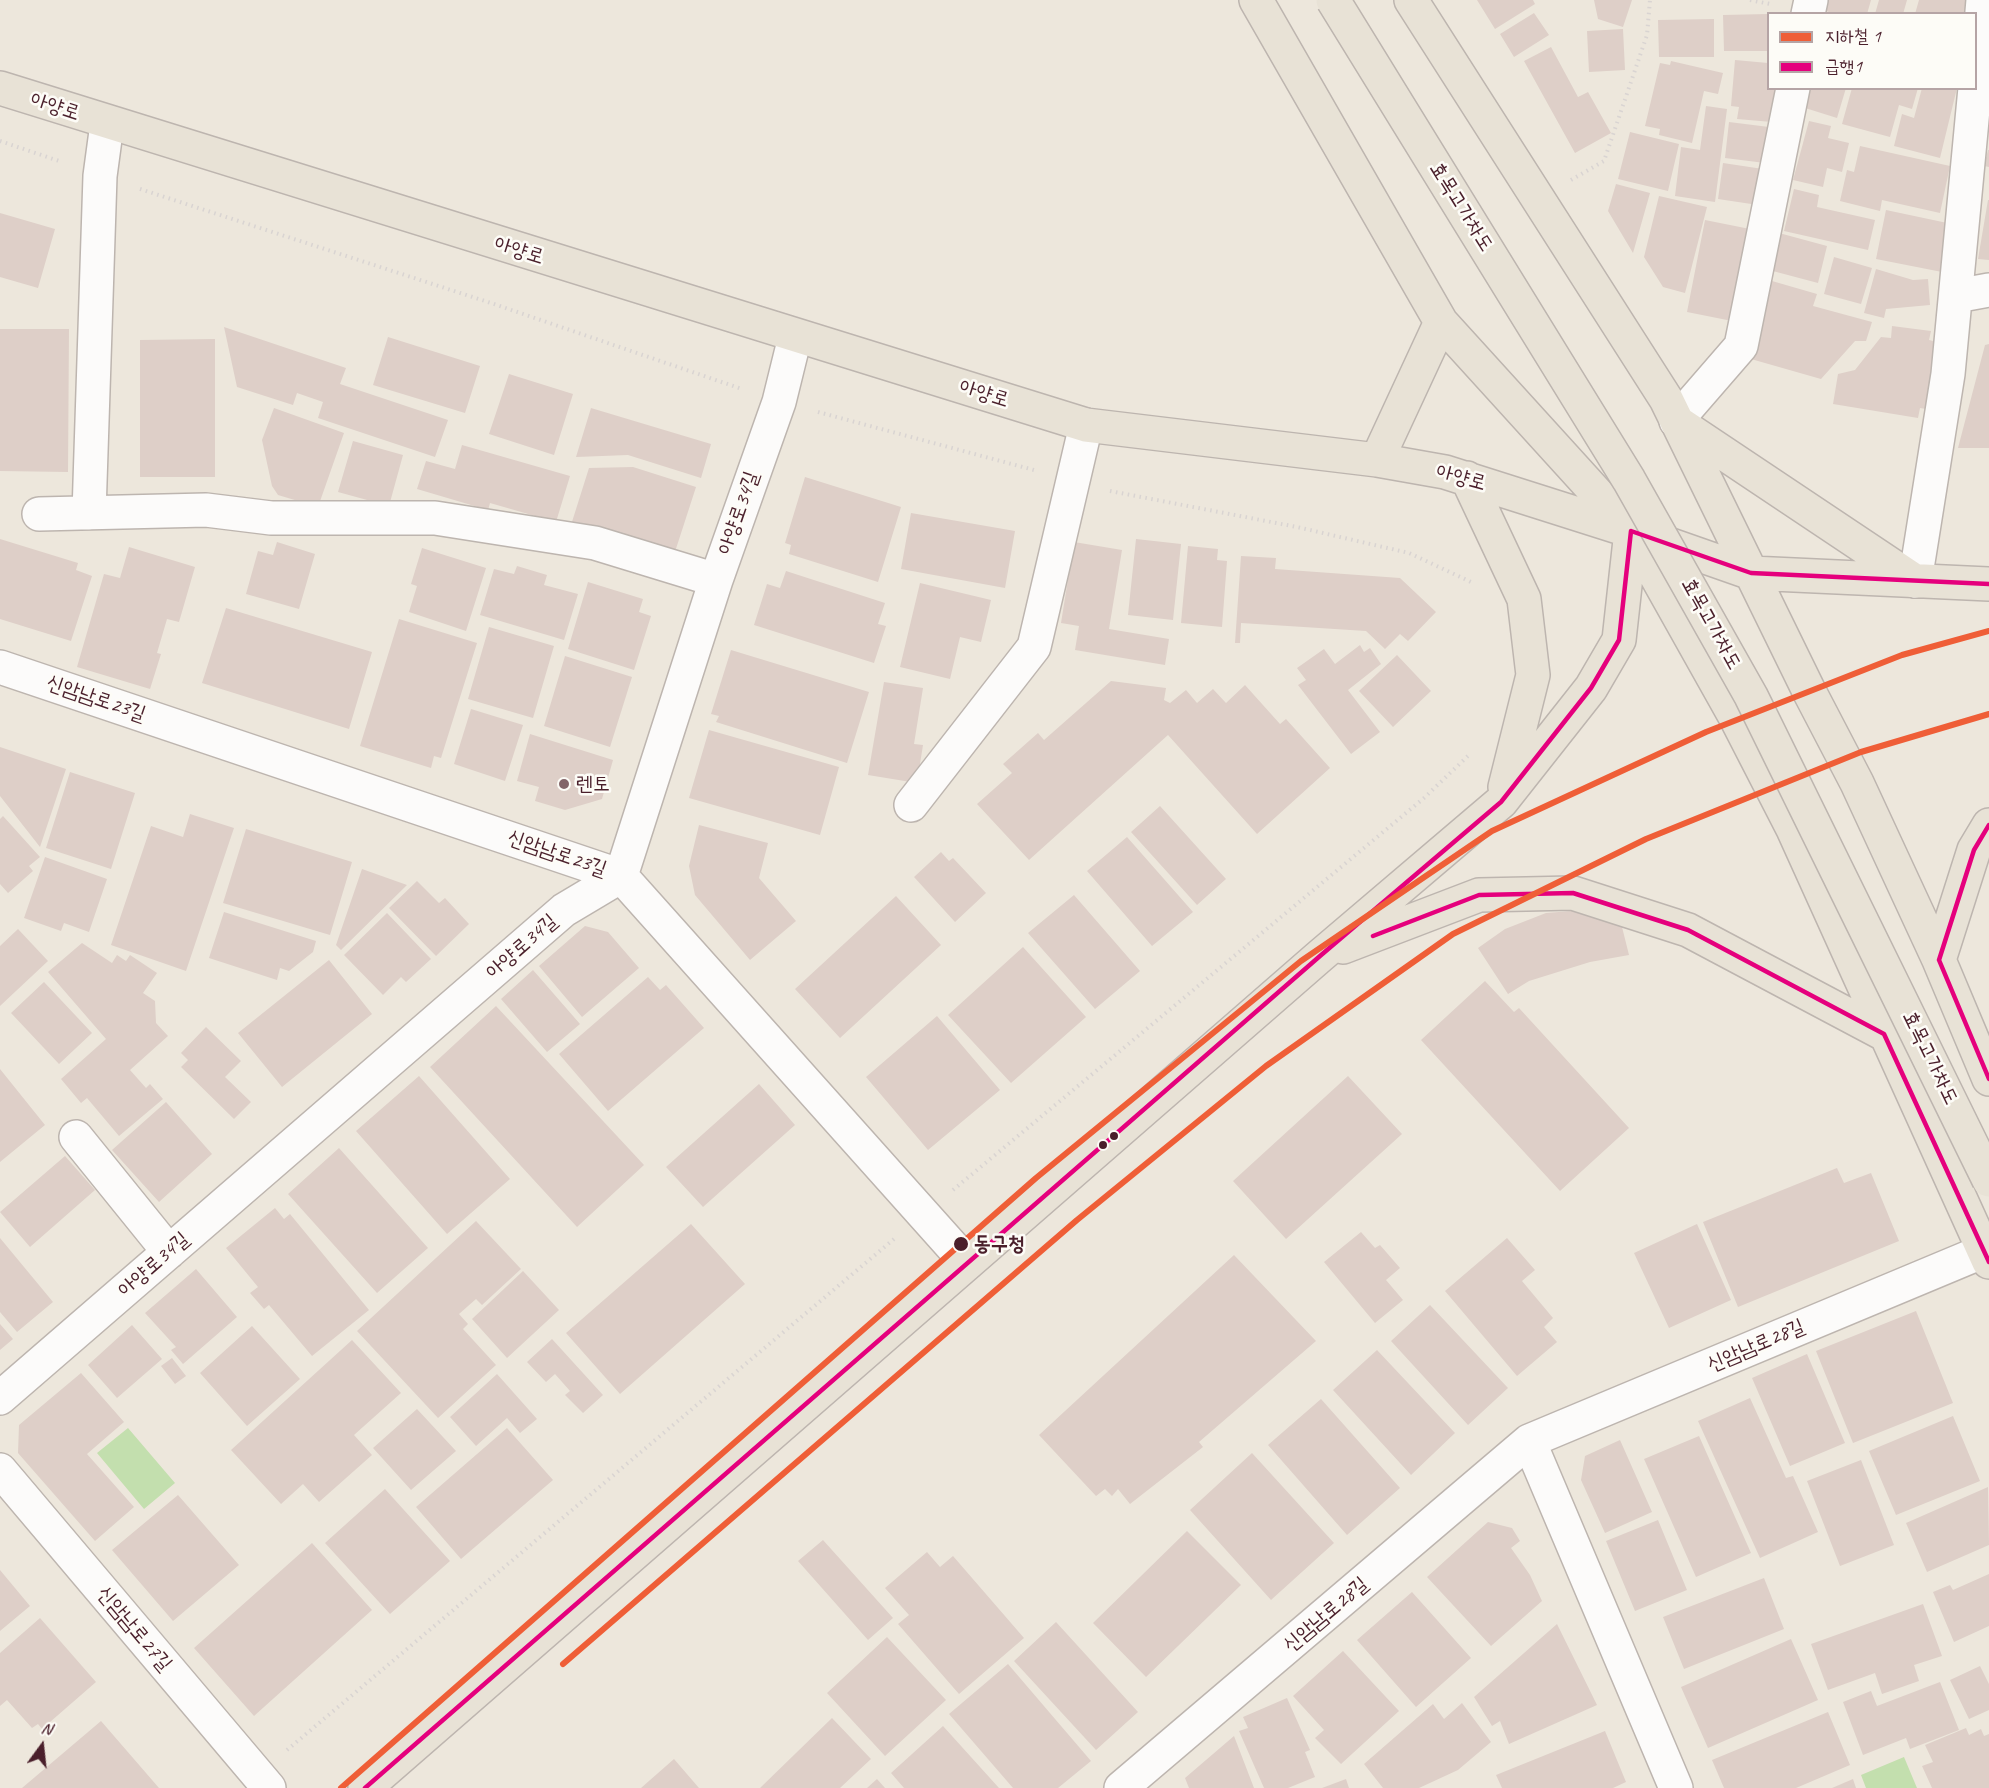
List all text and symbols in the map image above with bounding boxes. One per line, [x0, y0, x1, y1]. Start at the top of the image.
legend [1767, 12, 1977, 90]
text: 지하철 1 [1825, 25, 1881, 47]
text: 급행1 [1825, 55, 1862, 77]
street label: 아양로 [27, 87, 83, 127]
street label: 효목고가차도 [1423, 157, 1499, 257]
street label: 아양로 [491, 232, 547, 270]
street label: 아양로 [956, 375, 1012, 413]
street label: 아양로 [1433, 459, 1489, 497]
street label: 아양로34길 [713, 468, 765, 558]
street label: 효목고가차도 [1675, 574, 1747, 674]
street label: 신암남로23길 [43, 670, 149, 728]
place label: 렌토 [576, 771, 610, 797]
marker: 렌토 [557, 777, 571, 791]
street label: 신암남로23길 [504, 825, 610, 883]
street label: 아양로34길 [481, 909, 563, 985]
street label: 효목고가차도 [1896, 1007, 1964, 1109]
unlabelled marker [1108, 1130, 1120, 1142]
unlabelled marker [1097, 1139, 1109, 1151]
street label: 아양로34길 [113, 1227, 195, 1303]
place label: 동구청 [974, 1231, 1025, 1257]
marker: 동구청 [952, 1235, 970, 1253]
street label: 신암남로28길 [1703, 1314, 1809, 1378]
street label: 신암남로28길 [1278, 1572, 1374, 1658]
street label: 신암남로27길 [91, 1581, 177, 1677]
north arrow [12, 1716, 72, 1776]
text: N [39, 1718, 54, 1740]

